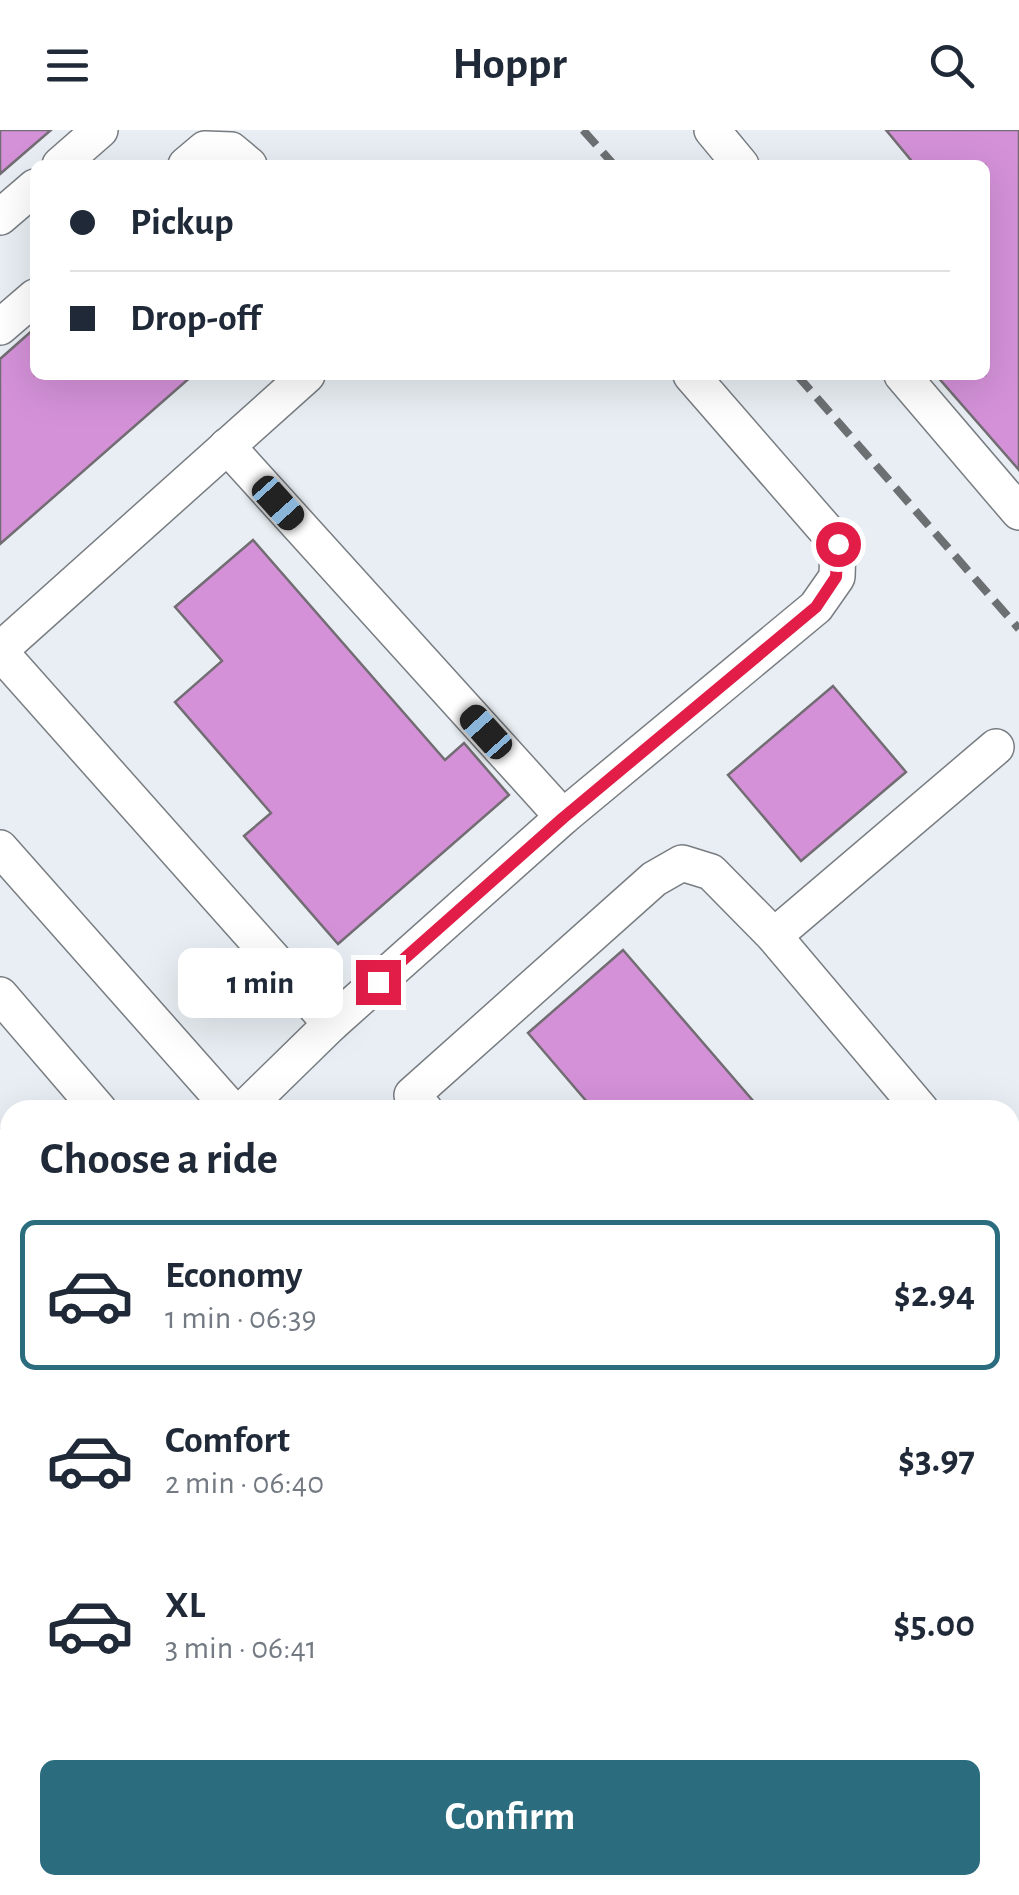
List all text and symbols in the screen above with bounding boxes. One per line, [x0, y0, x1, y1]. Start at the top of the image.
icon: menu [40, 38, 95, 93]
icon: search [924, 38, 979, 93]
text: Hoppr [452, 42, 567, 87]
text: Pickup [130, 204, 234, 242]
text: Drop-off [130, 300, 261, 338]
car [247, 471, 309, 535]
route start [816, 522, 861, 567]
car [455, 700, 517, 764]
callout: 1 min [178, 947, 343, 1017]
route end [356, 960, 401, 1005]
text: 1 min [227, 967, 294, 999]
text: Choose a ride [40, 1137, 278, 1182]
icon: car [45, 1250, 135, 1340]
text: Economy [165, 1257, 303, 1295]
text: $2.94 [894, 1276, 975, 1314]
text: 1 min · 06:39 [165, 1302, 317, 1334]
icon: car [45, 1415, 135, 1505]
text: Comfort [165, 1422, 290, 1460]
text: $3.97 [898, 1441, 975, 1479]
text: 2 min · 06:40 [165, 1467, 324, 1499]
icon: car [45, 1580, 135, 1670]
text: XL [165, 1587, 205, 1625]
text: $5.00 [893, 1606, 975, 1644]
text: 3 min · 06:41 [165, 1632, 317, 1664]
button: Confirm [40, 1760, 980, 1875]

